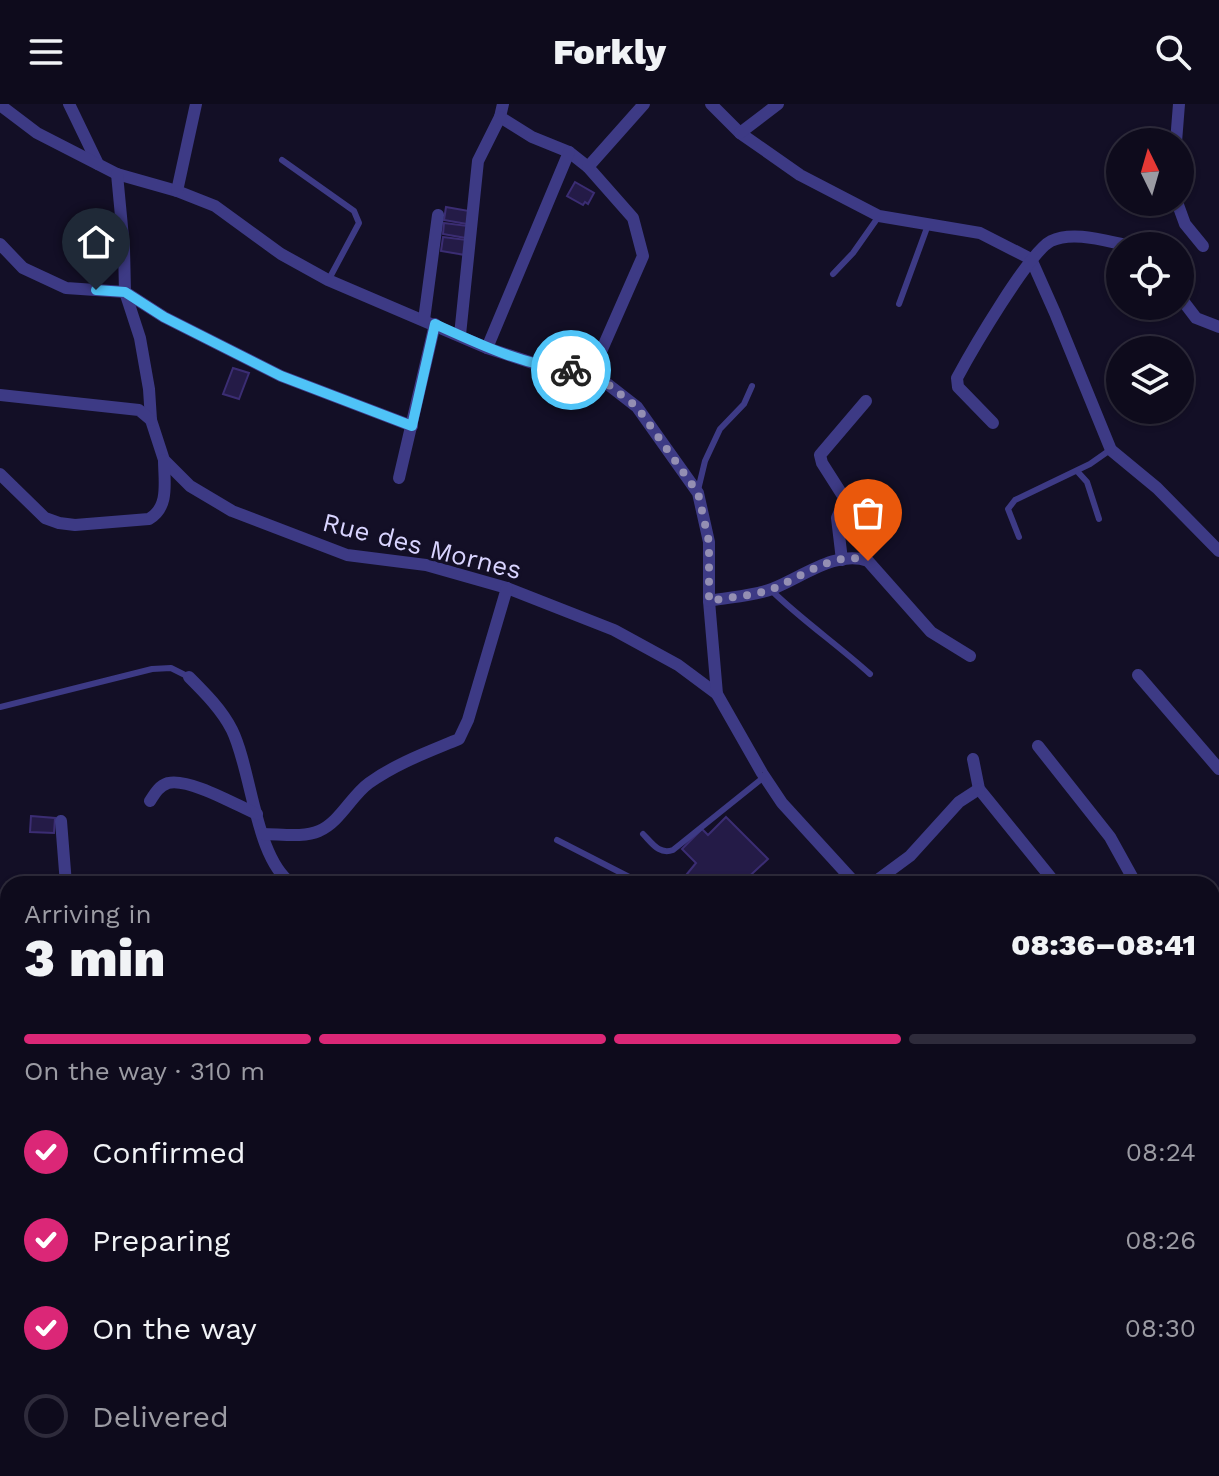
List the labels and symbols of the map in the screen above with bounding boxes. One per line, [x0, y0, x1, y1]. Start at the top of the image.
north arrow [1106, 128, 1194, 216]
pin [62, 208, 130, 290]
courier [531, 330, 611, 410]
pin [834, 479, 902, 561]
street label: Rue des Mornes [319, 507, 525, 585]

